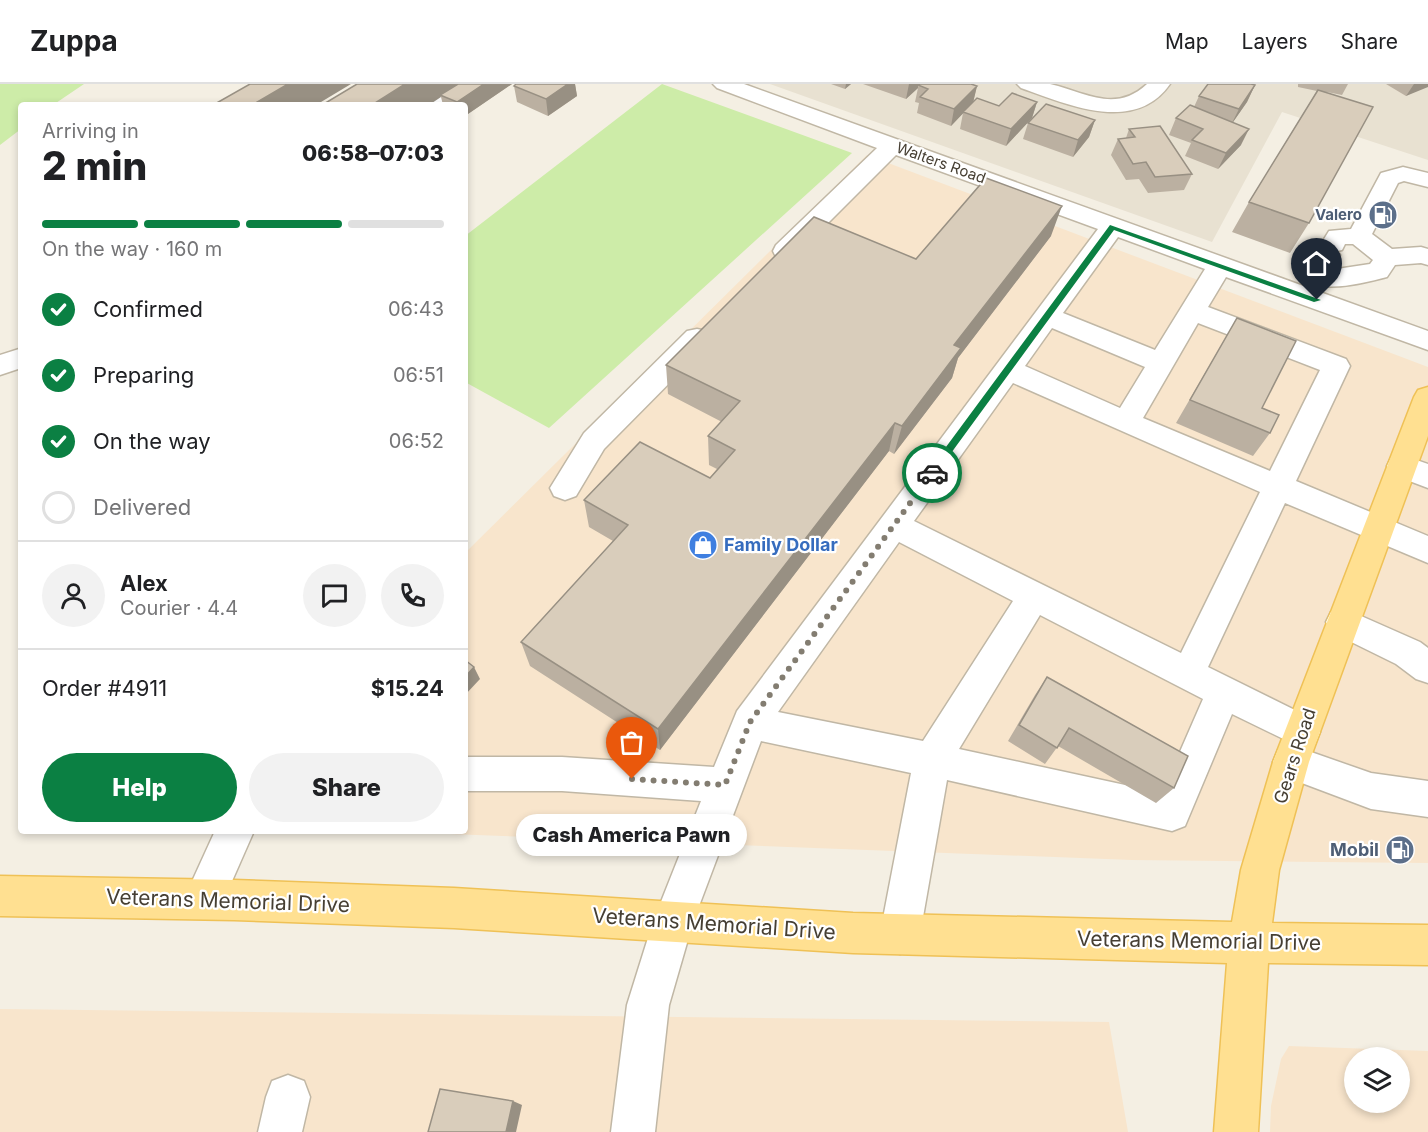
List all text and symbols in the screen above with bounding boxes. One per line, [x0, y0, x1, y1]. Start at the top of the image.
text: Zuppa [30, 24, 118, 58]
text: Map [1165, 29, 1209, 54]
text: Layers [1242, 29, 1308, 54]
text: Share [1341, 29, 1398, 54]
text: Arriving in [42, 119, 139, 143]
street label: Walters Road [894, 138, 988, 187]
text: 06:58–07:03 [302, 140, 444, 166]
text: 2 min [42, 142, 147, 189]
fuel station icon: Valero [1367, 199, 1399, 231]
place label: Valero [1315, 205, 1362, 224]
text: On the way · 160 m [42, 237, 222, 261]
pin [1291, 238, 1342, 300]
icon: home [1300, 247, 1333, 280]
icon: check [42, 293, 75, 326]
text: Confirmed [93, 296, 203, 322]
text: 06:43 [388, 297, 444, 321]
icon: check [42, 359, 75, 392]
text: Preparing [93, 362, 194, 388]
text: 06:51 [393, 363, 444, 387]
icon: check [42, 425, 75, 458]
text: On the way [93, 428, 211, 454]
text: 06:52 [389, 429, 444, 453]
courier [902, 443, 962, 503]
icon: car [916, 457, 949, 490]
text: Delivered [93, 494, 191, 520]
shop icon: Family Dollar [687, 529, 719, 561]
place label: Family Dollar [724, 534, 838, 555]
button: person [42, 564, 105, 627]
button: chat [303, 564, 366, 627]
button: phone [381, 564, 444, 627]
text: Alex [120, 570, 168, 596]
text: Courier · 4.4 [120, 596, 238, 620]
text: Order #4911 [42, 675, 167, 701]
text: $15.24 [371, 675, 444, 701]
street label: Gears Road [1269, 706, 1320, 806]
pin [606, 717, 657, 779]
icon: bag [615, 726, 648, 759]
button: Help [42, 753, 237, 822]
button: Share [249, 753, 444, 822]
callout: Cash America Pawn [516, 815, 748, 857]
text: Cash America Pawn [533, 823, 730, 847]
fuel station icon: Mobil [1384, 834, 1416, 866]
place label: Mobil [1330, 839, 1379, 860]
street label: Veterans Memorial Drive [106, 884, 350, 917]
street label: Veterans Memorial Drive [591, 903, 837, 944]
street label: Veterans Memorial Drive [1077, 926, 1321, 955]
map controls [1344, 1047, 1410, 1113]
button: layers [1344, 1047, 1410, 1113]

